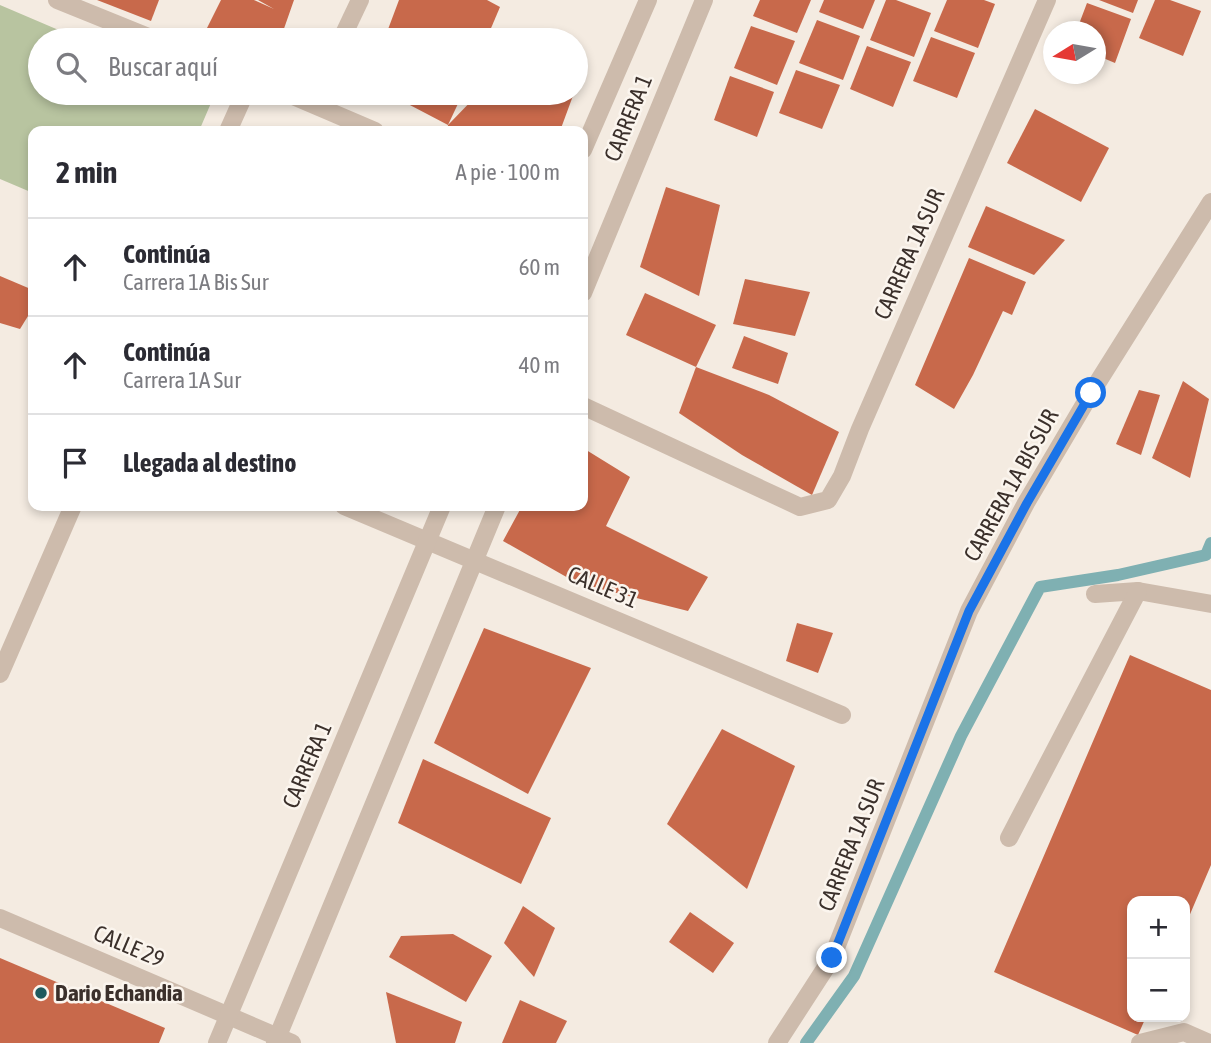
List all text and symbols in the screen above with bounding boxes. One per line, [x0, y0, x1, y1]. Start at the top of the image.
north arrow [1043, 21, 1106, 84]
search box [28, 28, 588, 105]
icon: search [52, 48, 90, 86]
text: Buscar aquí [108, 52, 218, 82]
street label: CARRERA 1 [599, 71, 657, 165]
text: 2 min [56, 155, 117, 189]
text: A pie · 100 m [456, 159, 560, 185]
street label: CARRERA 1A SUR [869, 184, 950, 323]
text: Continúa [123, 239, 210, 269]
icon: ahead [56, 248, 94, 286]
text: 60 m [519, 254, 560, 280]
text: Carrera 1A Bis Sur [123, 269, 268, 295]
text: Continúa [123, 337, 210, 367]
icon: ahead [56, 346, 94, 384]
text: 40 m [519, 352, 560, 378]
text: Carrera 1A Sur [123, 367, 241, 393]
route start [1075, 377, 1106, 408]
street label: CARRERA 1A BIS SUR [958, 404, 1064, 566]
icon: arrive [56, 444, 94, 482]
text: Llegada al destino [123, 448, 296, 478]
street label: CALLE 31 [564, 561, 642, 613]
street label: CARRERA 1 [277, 718, 337, 812]
street label: CARRERA 1A SUR [813, 775, 890, 915]
map controls [1127, 896, 1190, 1022]
button: + [1127, 896, 1190, 959]
street label: CALLE 29 [90, 920, 168, 972]
route end [816, 942, 847, 973]
button: − [1127, 959, 1190, 1022]
place label: Dario Echandia [55, 980, 183, 1006]
marker: Dario Echandia [33, 985, 49, 1001]

